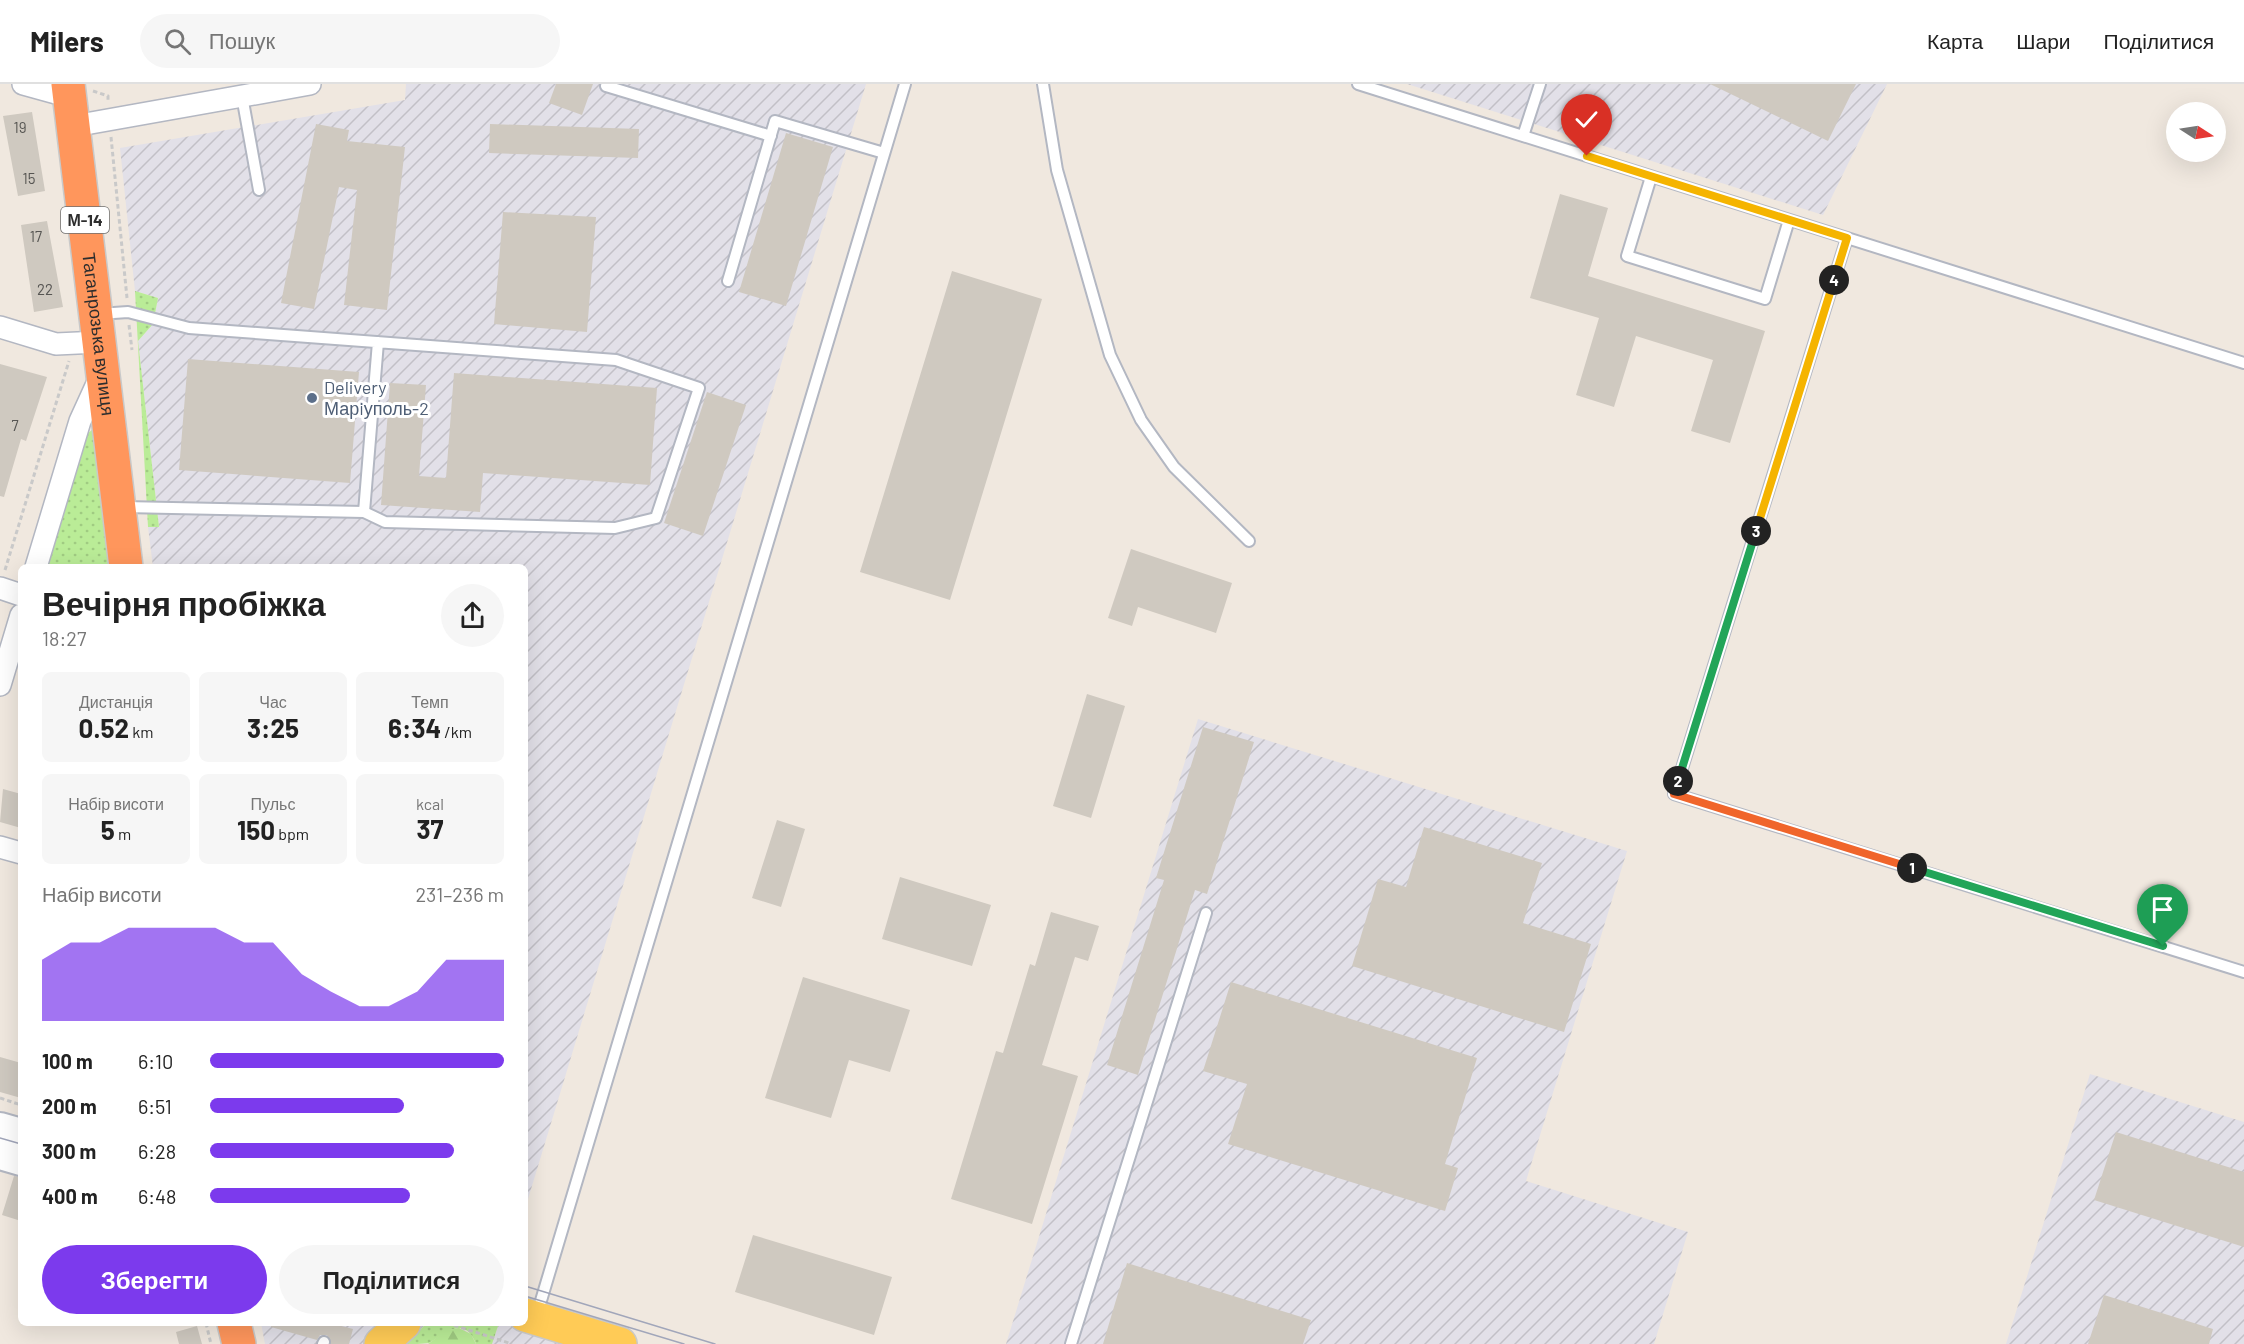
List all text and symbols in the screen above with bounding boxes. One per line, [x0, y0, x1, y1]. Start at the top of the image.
search box [140, 14, 560, 68]
text: Milers [30, 24, 104, 58]
icon: search [161, 25, 194, 58]
text: Пошук [209, 27, 275, 53]
text: Карта [1927, 28, 1983, 53]
text: Шари [2016, 28, 2071, 53]
text: Поділитися [2104, 28, 2214, 53]
pin [1561, 94, 1612, 156]
north arrow [2166, 102, 2226, 162]
map controls [2166, 102, 2226, 162]
icon: check [1570, 103, 1603, 136]
house number: 19 [13, 118, 27, 136]
house number: 15 [23, 169, 35, 187]
road number: М-14 [61, 207, 109, 233]
house number: 17 [30, 227, 42, 245]
street label: Таганрозька вулиця [78, 251, 120, 417]
pin: 4 [1819, 265, 1849, 295]
text: 4 [1829, 270, 1839, 289]
house number: 22 [37, 280, 53, 298]
place label: Delivery Марiуполь-2 [324, 376, 429, 419]
marker: Delivery Марiуполь-2 [305, 391, 319, 405]
house number: 7 [11, 416, 19, 434]
pin: 3 [1741, 516, 1771, 546]
text: 3 [1752, 521, 1760, 540]
text: Вечірня пробіжка [42, 583, 326, 623]
button: share [441, 584, 504, 647]
text: 18:27 [42, 626, 86, 650]
text: Дистанція [79, 692, 153, 711]
text: Час [259, 692, 287, 711]
text: Темп [411, 692, 449, 711]
text: 0.52 [79, 712, 129, 743]
text: 3:25 [247, 712, 299, 743]
text: 6:34 [388, 712, 441, 743]
text: km [129, 722, 153, 741]
text: /km [441, 722, 472, 741]
pin: 2 [1663, 766, 1693, 796]
text: 2 [1674, 771, 1682, 790]
text: Набір висоти [68, 794, 164, 813]
text: Пульс [251, 794, 295, 813]
text: kcal [416, 794, 444, 813]
text: 37 [417, 813, 443, 844]
text: 5 [101, 814, 115, 845]
text: 150 [237, 814, 275, 845]
text: m [115, 824, 131, 843]
text: bpm [275, 824, 309, 843]
pin: 1 [1897, 853, 1927, 883]
text: 1 [1909, 858, 1915, 877]
text: Набір висоти [42, 882, 162, 906]
text: 231–236 m [416, 882, 504, 906]
pin [2137, 884, 2188, 946]
icon: arrive [2146, 893, 2179, 926]
text: 100 m [42, 1049, 93, 1073]
text: 6:10 [138, 1049, 173, 1073]
text: 200 m [42, 1094, 97, 1118]
text: 6:51 [138, 1094, 172, 1118]
text: 300 m [42, 1139, 96, 1163]
text: 6:28 [138, 1139, 176, 1163]
text: 400 m [42, 1184, 98, 1208]
text: 6:48 [138, 1184, 177, 1208]
button: Зберегти [42, 1245, 267, 1314]
button: Поділитися [279, 1245, 504, 1314]

